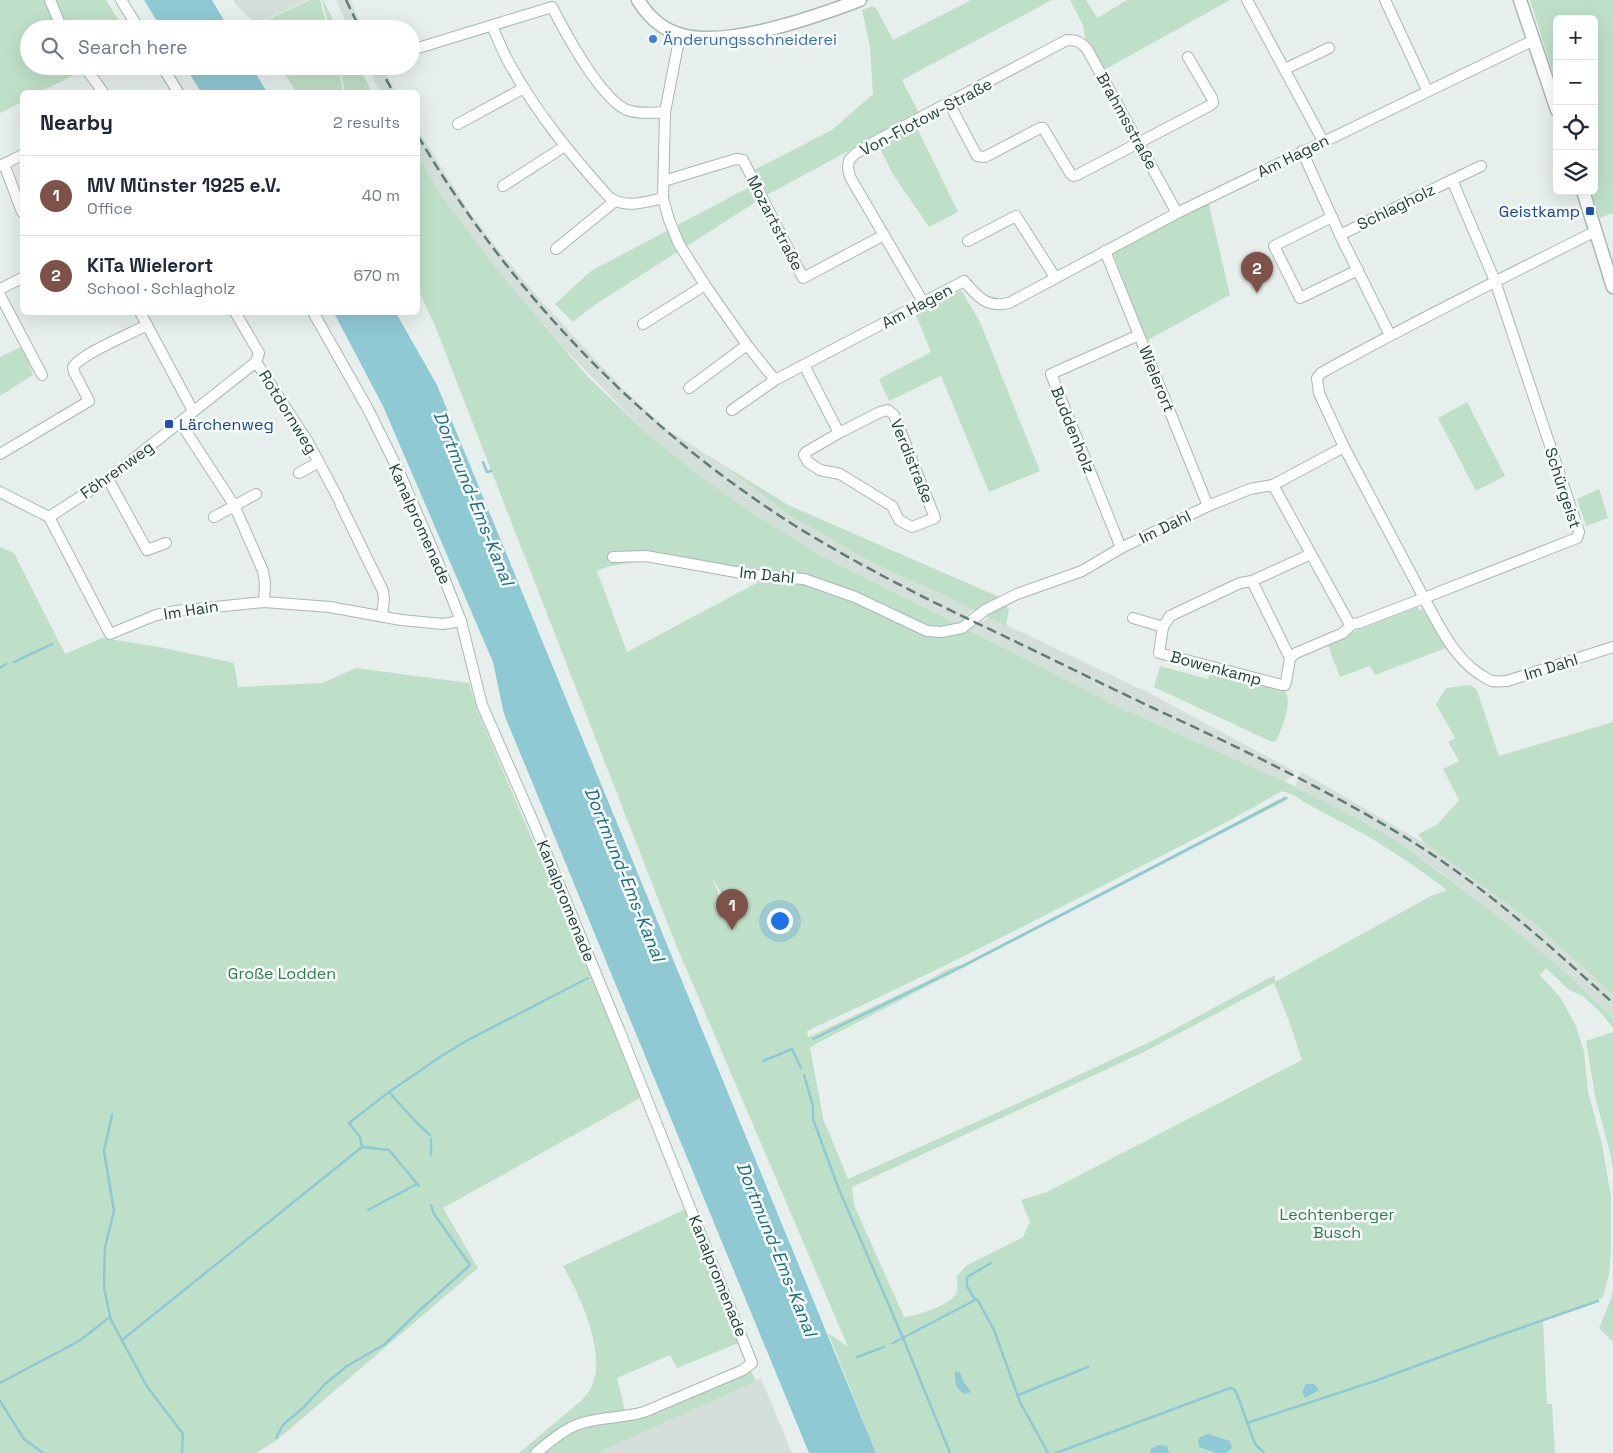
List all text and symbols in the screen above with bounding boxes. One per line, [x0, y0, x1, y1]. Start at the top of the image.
map controls [1553, 15, 1598, 195]
button: + [1553, 15, 1598, 60]
search box [20, 20, 420, 75]
place label: Änderungsschneiderei [663, 29, 837, 50]
marker: Änderungsschneiderei [647, 33, 659, 45]
icon: search [38, 34, 66, 62]
text: Search here [78, 35, 188, 60]
button: − [1553, 60, 1598, 105]
street label: Brahmsstraße [1092, 69, 1162, 173]
street label: Von-Flotow-Straße [856, 73, 996, 161]
button: locate [1553, 105, 1598, 150]
text: Nearby [40, 109, 113, 136]
text: 2 results [333, 112, 400, 133]
street label: Am Hagen [1254, 130, 1332, 182]
button: layers [1553, 150, 1598, 195]
street label: Mozartstraße [742, 172, 808, 274]
text: MV Münster 1925 e.V. [87, 173, 281, 198]
street label: Schlagholz [1354, 179, 1438, 235]
text: 1 [52, 185, 60, 206]
text: 40 m [362, 185, 400, 206]
text: Office [87, 198, 133, 219]
place label: Geistkamp [1499, 201, 1580, 222]
marker: Geistkamp [1584, 205, 1596, 217]
pin: 2 [1241, 252, 1273, 293]
text: KiTa Wielerort [87, 253, 213, 278]
text: 2 [51, 265, 61, 286]
text: 670 m [353, 265, 400, 286]
text: School · Schlagholz [87, 278, 235, 299]
street label: Am Hagen [878, 279, 956, 333]
street label: Wielerort [1134, 343, 1180, 415]
street label: Rotdornweg [254, 366, 322, 458]
street label: Buddenholz [1046, 383, 1100, 477]
water label: Dortmund-Ems-Kanal [429, 408, 520, 591]
place label: Lärchenweg [179, 414, 274, 435]
street label: Verdistraße [886, 416, 938, 506]
marker: Lärchenweg [163, 418, 175, 430]
street label: Föhrenweg [76, 436, 158, 504]
street label: Schürgeist [1540, 445, 1586, 531]
street label: Kanalpromenade [384, 461, 456, 587]
street label: Im Dahl [1136, 505, 1194, 549]
street label: Im Dahl [738, 562, 796, 588]
street label: Im Hain [162, 595, 220, 625]
street label: Bowenkamp [1168, 646, 1264, 690]
street label: Im Dahl [1521, 649, 1581, 685]
water label: Dortmund-Ems-Kanal [580, 784, 671, 967]
street label: Kanalpromenade [532, 837, 600, 965]
pin: 1 [716, 889, 748, 930]
your location [767, 908, 793, 934]
park label: Große Lodden [228, 963, 336, 984]
water label: Dortmund-Ems-Kanal [732, 1159, 823, 1342]
park label: Lechtenberger Busch [1280, 1204, 1394, 1243]
street label: Kanalpromenade [684, 1212, 752, 1340]

